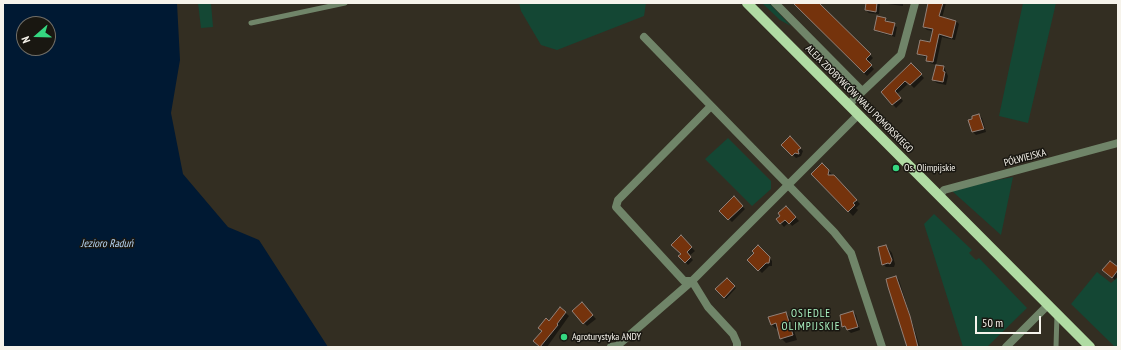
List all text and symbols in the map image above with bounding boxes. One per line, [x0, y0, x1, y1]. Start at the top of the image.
north arrow [16, 16, 56, 56]
text: N [18, 35, 33, 45]
street label: ALEJA ZDOBYWCÓW WAŁU POMORSKIEGO [803, 43, 915, 155]
street label: PÓŁWIEJSKA [1003, 147, 1047, 169]
place label: Os. Olimpijskie [904, 162, 955, 174]
marker: Os. Olimpijskie [891, 163, 901, 173]
water label: Jezioro Raduń [81, 237, 133, 251]
district label: OSIEDLE OLIMPIJSKIE [782, 307, 840, 333]
scale bar [977, 308, 1043, 334]
text: 50 m [982, 315, 1003, 330]
place label: Agroturystyka ANDY [572, 331, 641, 343]
marker: Agroturystyka ANDY [559, 332, 569, 342]

